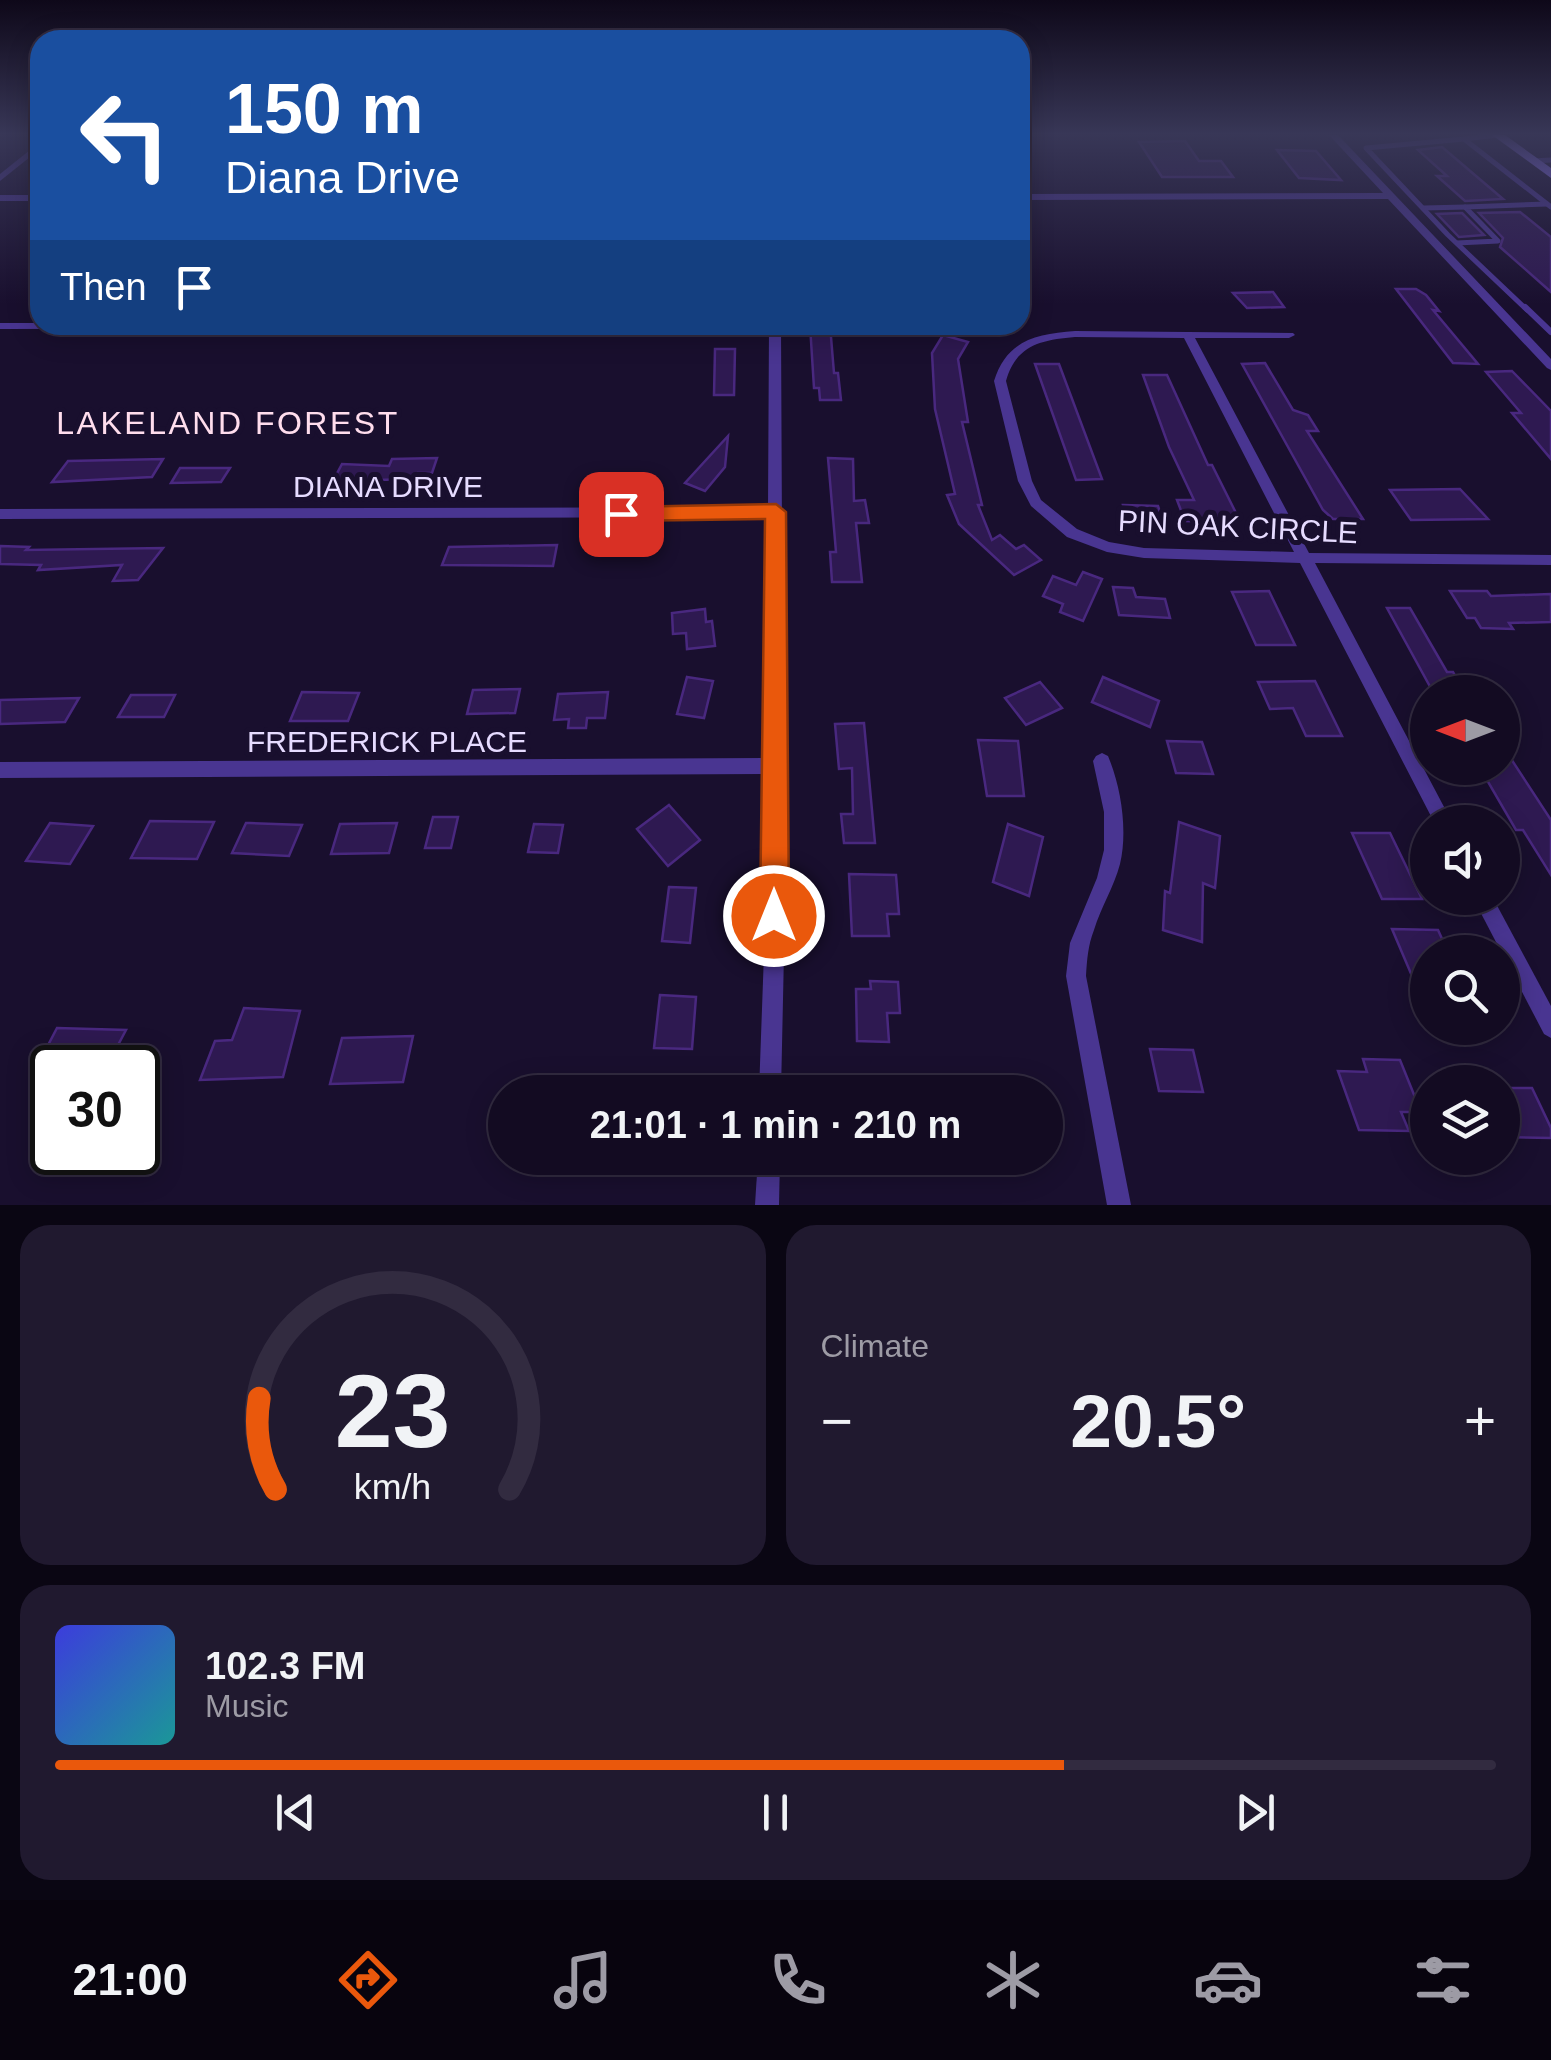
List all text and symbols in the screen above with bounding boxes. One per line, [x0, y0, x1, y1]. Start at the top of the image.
icon: left [60, 70, 190, 200]
text: 150 m [225, 70, 423, 148]
text: Diana Drive [225, 152, 460, 203]
icon: arrive [167, 260, 222, 315]
text: Then [60, 266, 147, 308]
district label: LAKELAND FOREST [56, 405, 400, 441]
street label: DIANA DRIVE [293, 470, 483, 503]
pin [579, 472, 664, 557]
icon: arrive [594, 487, 649, 542]
street label: PIN OAK CIRCLE [1117, 504, 1359, 549]
north arrow [1410, 675, 1520, 785]
map controls [1410, 675, 1520, 1175]
street label: FREDERICK PLACE [247, 725, 527, 758]
button: sound [1410, 805, 1520, 915]
position arrow [722, 864, 826, 968]
button: search [1410, 935, 1520, 1045]
speed limit sign: 30 [30, 1045, 160, 1175]
button: layers [1410, 1065, 1520, 1175]
text: 21:01 · 1 min · 210 m [590, 1104, 961, 1146]
text: Climate [821, 1328, 929, 1364]
text: 23 [335, 1353, 451, 1469]
text: 20.5° [1070, 1379, 1246, 1463]
text: − [821, 1390, 853, 1452]
text: + [1464, 1390, 1496, 1452]
text: km/h [354, 1467, 431, 1507]
text: 102.3 FM [205, 1645, 366, 1687]
text: Music [205, 1688, 289, 1724]
icon: previous [268, 1785, 323, 1840]
icon: pause [748, 1785, 803, 1840]
icon: next [1228, 1785, 1283, 1840]
icon: directions [333, 1945, 403, 2015]
icon: music [548, 1945, 618, 2015]
icon: phone [763, 1945, 833, 2015]
icon: climate [978, 1945, 1048, 2015]
icon: car [1193, 1945, 1263, 2015]
icon: filters [1408, 1945, 1478, 2015]
text: 21:00 [73, 1954, 188, 2005]

